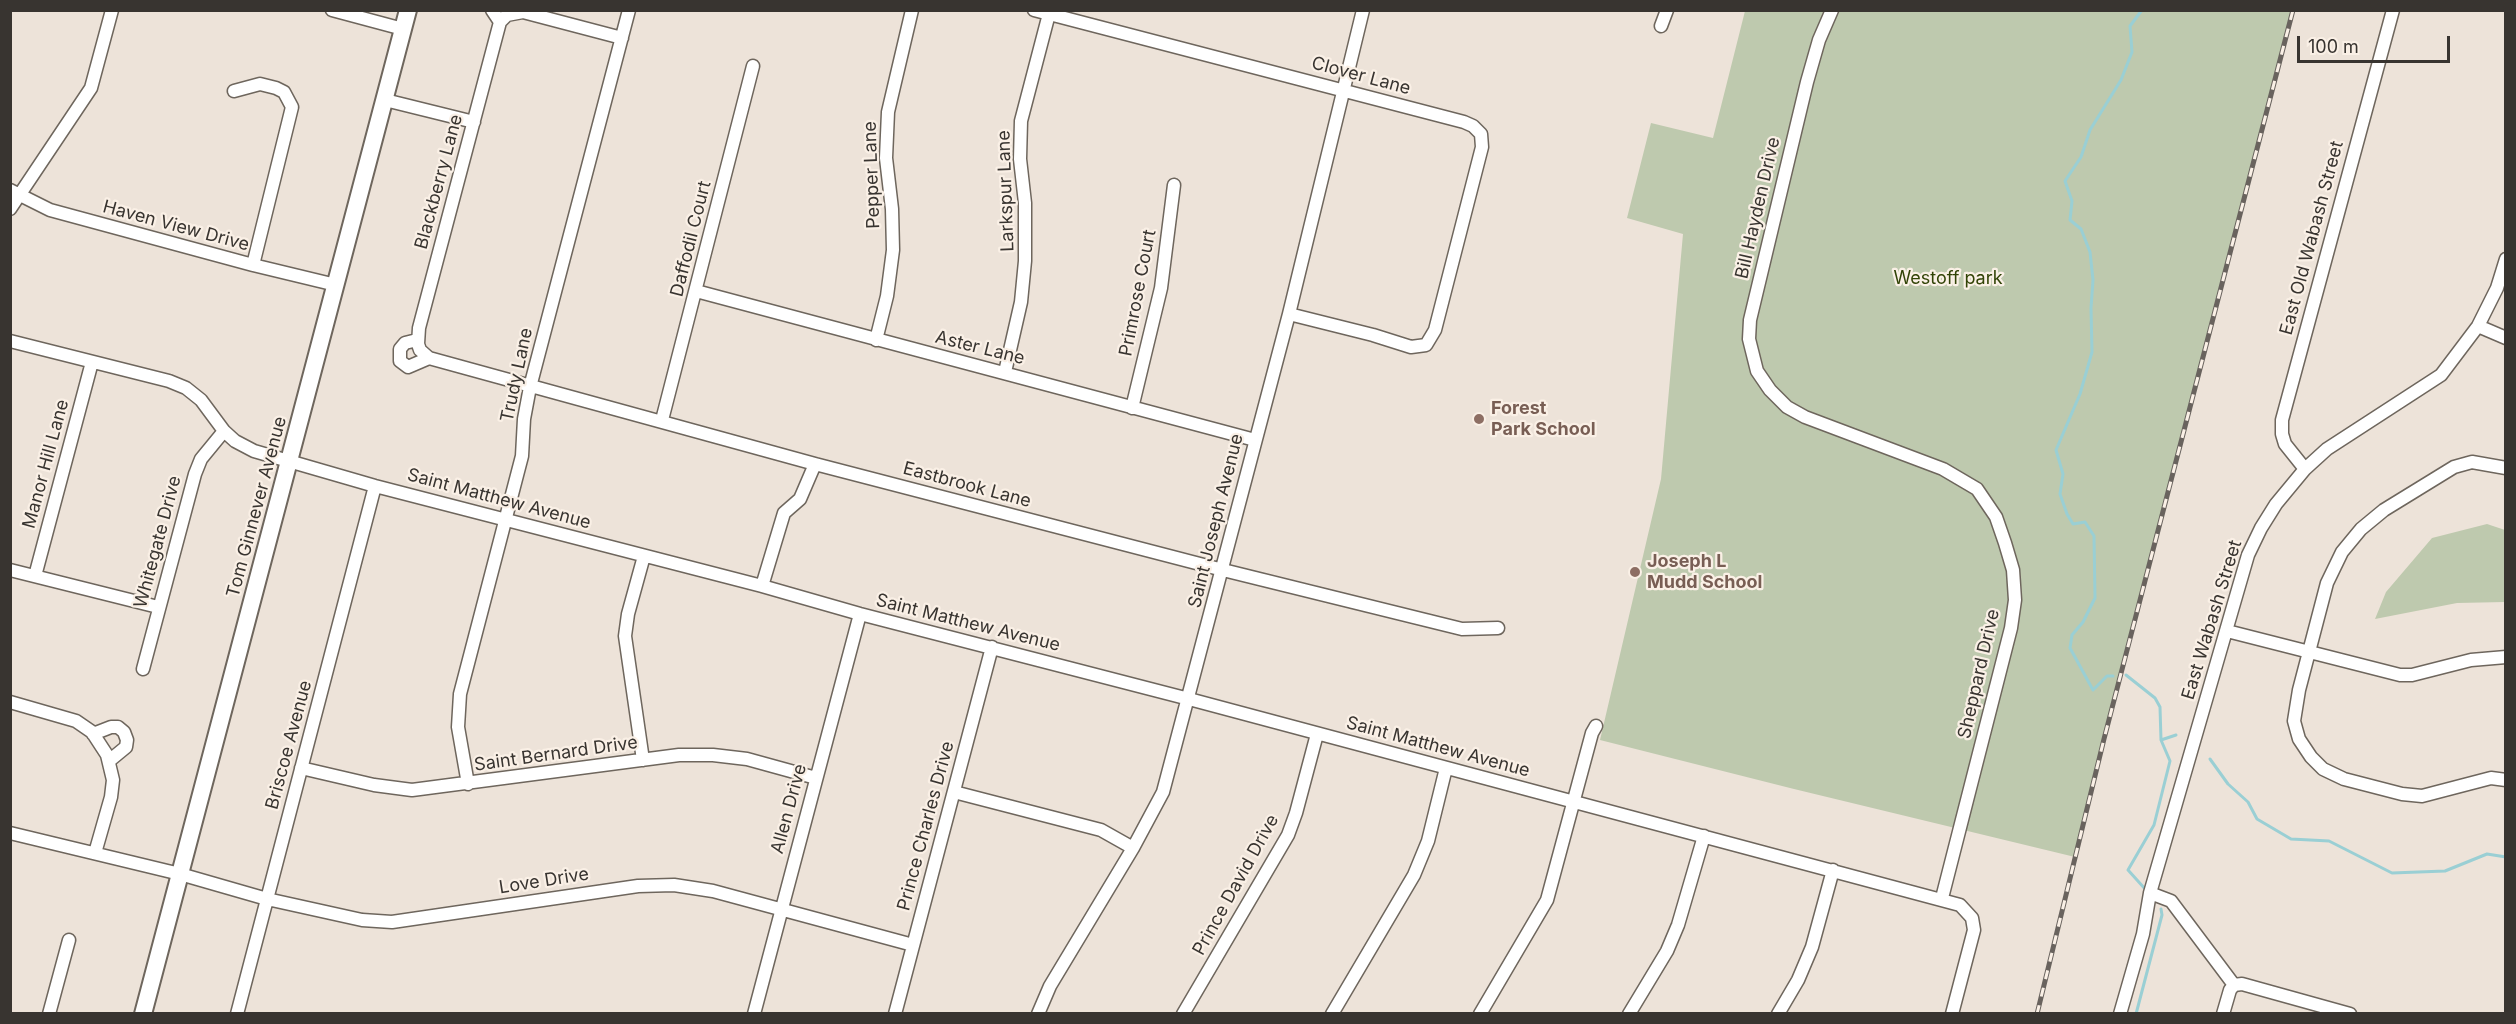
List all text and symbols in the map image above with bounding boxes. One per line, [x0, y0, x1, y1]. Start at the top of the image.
scale bar [2300, 24, 2453, 62]
text: 100 m [2308, 36, 2359, 57]
street label: Clover Lane [1309, 52, 1413, 100]
street label: Blackberry Lane [411, 112, 467, 252]
street label: Pepper Lane [859, 121, 885, 229]
street label: Larkspur Lane [993, 130, 1019, 252]
street label: Bill Hayden Drive [1731, 135, 1785, 281]
street label: East Old Wabash Street [2276, 139, 2348, 337]
street label: Daffodil Court [666, 179, 716, 299]
street label: Haven View Drive [100, 196, 252, 256]
street label: Primrose Court [1115, 228, 1161, 358]
park label: Westoff park [1893, 268, 2003, 290]
street label: Trudy Lane [496, 326, 538, 424]
street label: Aster Lane [933, 326, 1027, 370]
street label: Manor Hill Lane [18, 397, 74, 531]
place label: Forest Park School [1491, 398, 1596, 440]
marker: Forest Park School [1472, 412, 1486, 426]
street label: Tom Ginnever Avenue [222, 414, 292, 600]
street label: Saint Joseph Avenue [1184, 432, 1248, 610]
street label: Eastbrook Lane [901, 458, 1033, 512]
street label: Saint Matthew Avenue [405, 464, 593, 534]
street label: Whitegate Drive [130, 474, 186, 610]
street label: East Wabash Street [2177, 538, 2247, 702]
place label: Joseph L Mudd School [1647, 551, 1762, 594]
marker: Joseph L Mudd School [1628, 565, 1642, 579]
street label: Saint Matthew Avenue [874, 590, 1062, 656]
street label: Sheppard Drive [1954, 607, 2004, 741]
street label: Briscoe Avenue [261, 678, 317, 812]
street label: Saint Matthew Avenue [1344, 712, 1532, 782]
street label: Saint Bernard Drive [473, 732, 639, 776]
street label: Prince Charles Drive [893, 739, 959, 913]
street label: Allen Drive [767, 762, 811, 856]
street label: Prince David Drive [1188, 811, 1284, 959]
street label: Love Drive [498, 863, 590, 899]

